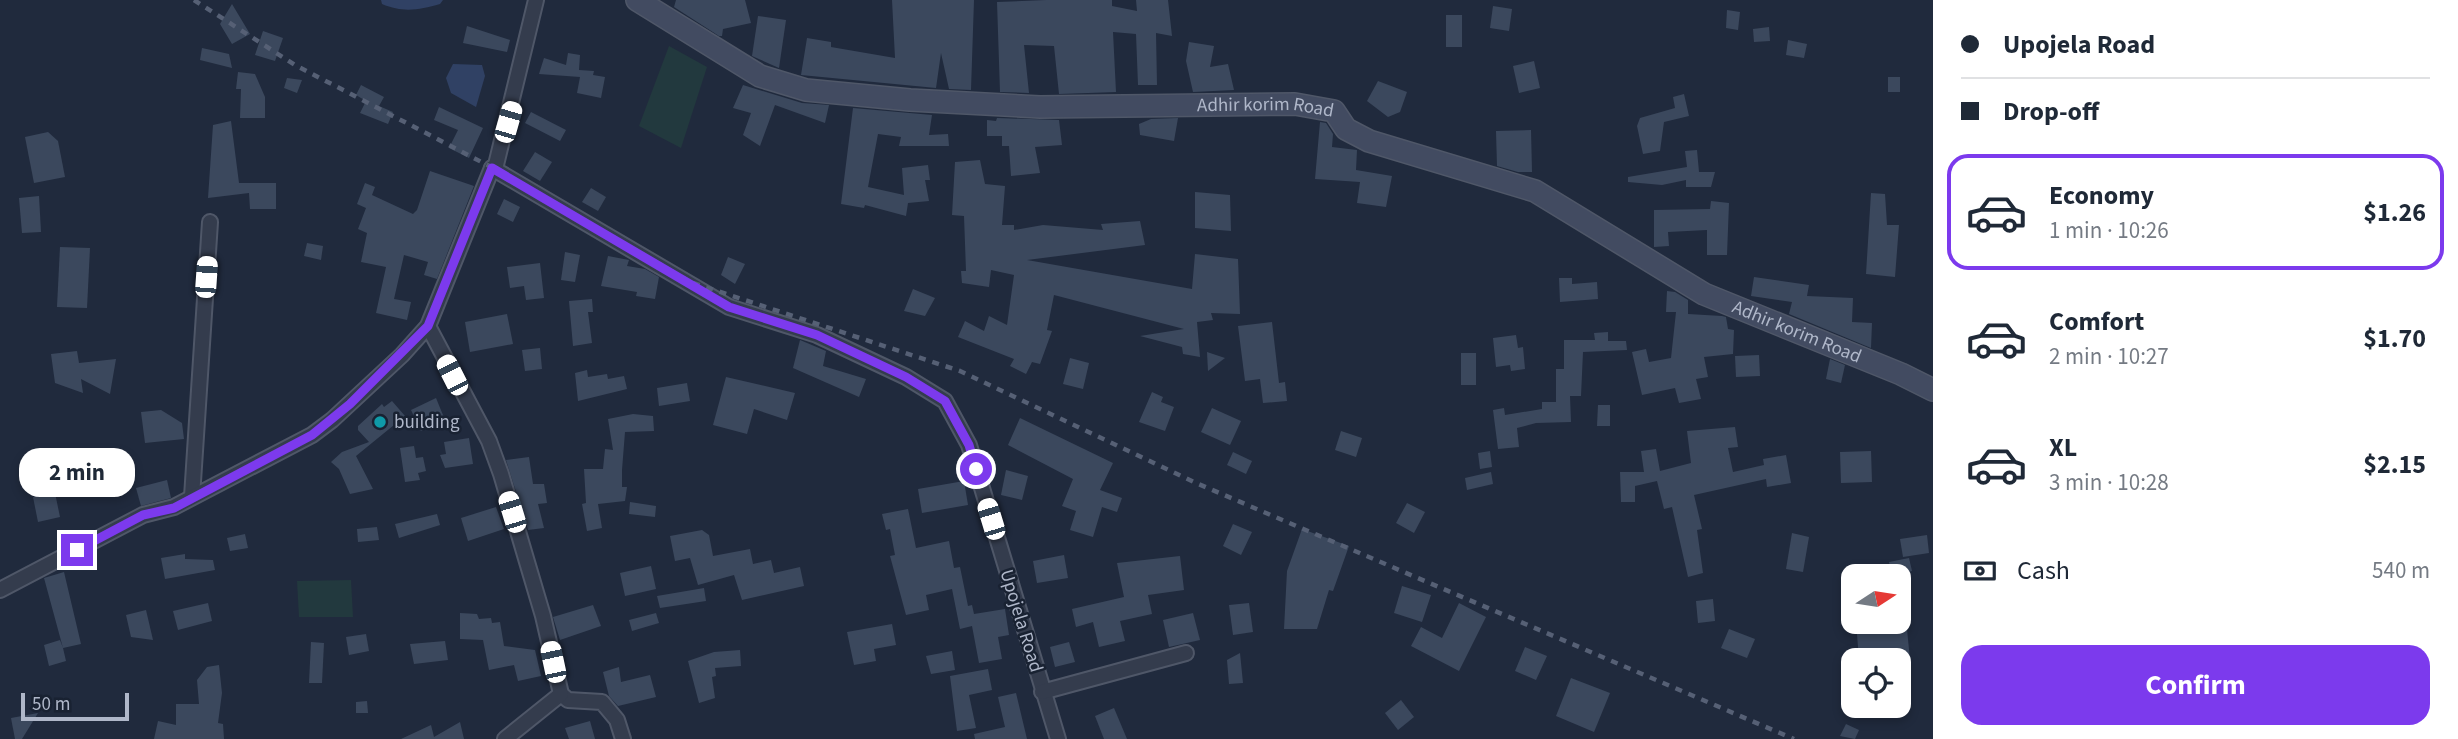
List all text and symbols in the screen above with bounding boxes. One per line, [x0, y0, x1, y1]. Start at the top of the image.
text: Upojela Road [2003, 26, 2155, 63]
street label: Adhir korim Road [1197, 90, 1336, 124]
text: Drop-off [2003, 93, 2099, 130]
car [493, 99, 524, 145]
text: Economy [2049, 177, 2154, 214]
icon: car [1965, 181, 2028, 244]
text: $1.26 [2363, 194, 2426, 231]
text: 1 min · 10:26 [2049, 214, 2169, 247]
car [195, 255, 218, 299]
street label: Adhir korim Road [1728, 293, 1866, 370]
text: Comfort [2049, 303, 2144, 340]
icon: car [1965, 307, 2028, 370]
text: $1.70 [2363, 320, 2426, 357]
text: 2 min · 10:27 [2049, 340, 2169, 373]
car [434, 352, 471, 398]
place label: building [394, 409, 460, 436]
marker: building [372, 414, 388, 430]
text: XL [2049, 429, 2077, 466]
icon: car [1965, 433, 2028, 496]
text: $2.15 [2363, 446, 2426, 483]
callout: 2 min [19, 448, 135, 498]
route start [960, 453, 992, 485]
text: 2 min [49, 456, 105, 489]
text: 3 min · 10:28 [2049, 466, 2169, 499]
car [496, 489, 529, 535]
car [975, 496, 1008, 542]
route end [61, 534, 93, 566]
icon: cash [1961, 552, 1999, 590]
text: Cash [2017, 552, 2070, 589]
text: 540 m [2372, 554, 2430, 587]
north arrow [1841, 564, 1911, 634]
map controls [1841, 564, 1911, 718]
street label: Upojela Road [993, 566, 1049, 676]
car [539, 639, 568, 685]
button: Confirm [1961, 645, 2430, 725]
button: locate [1841, 648, 1911, 718]
scale bar [21, 690, 130, 722]
text: 50 m [32, 691, 70, 718]

